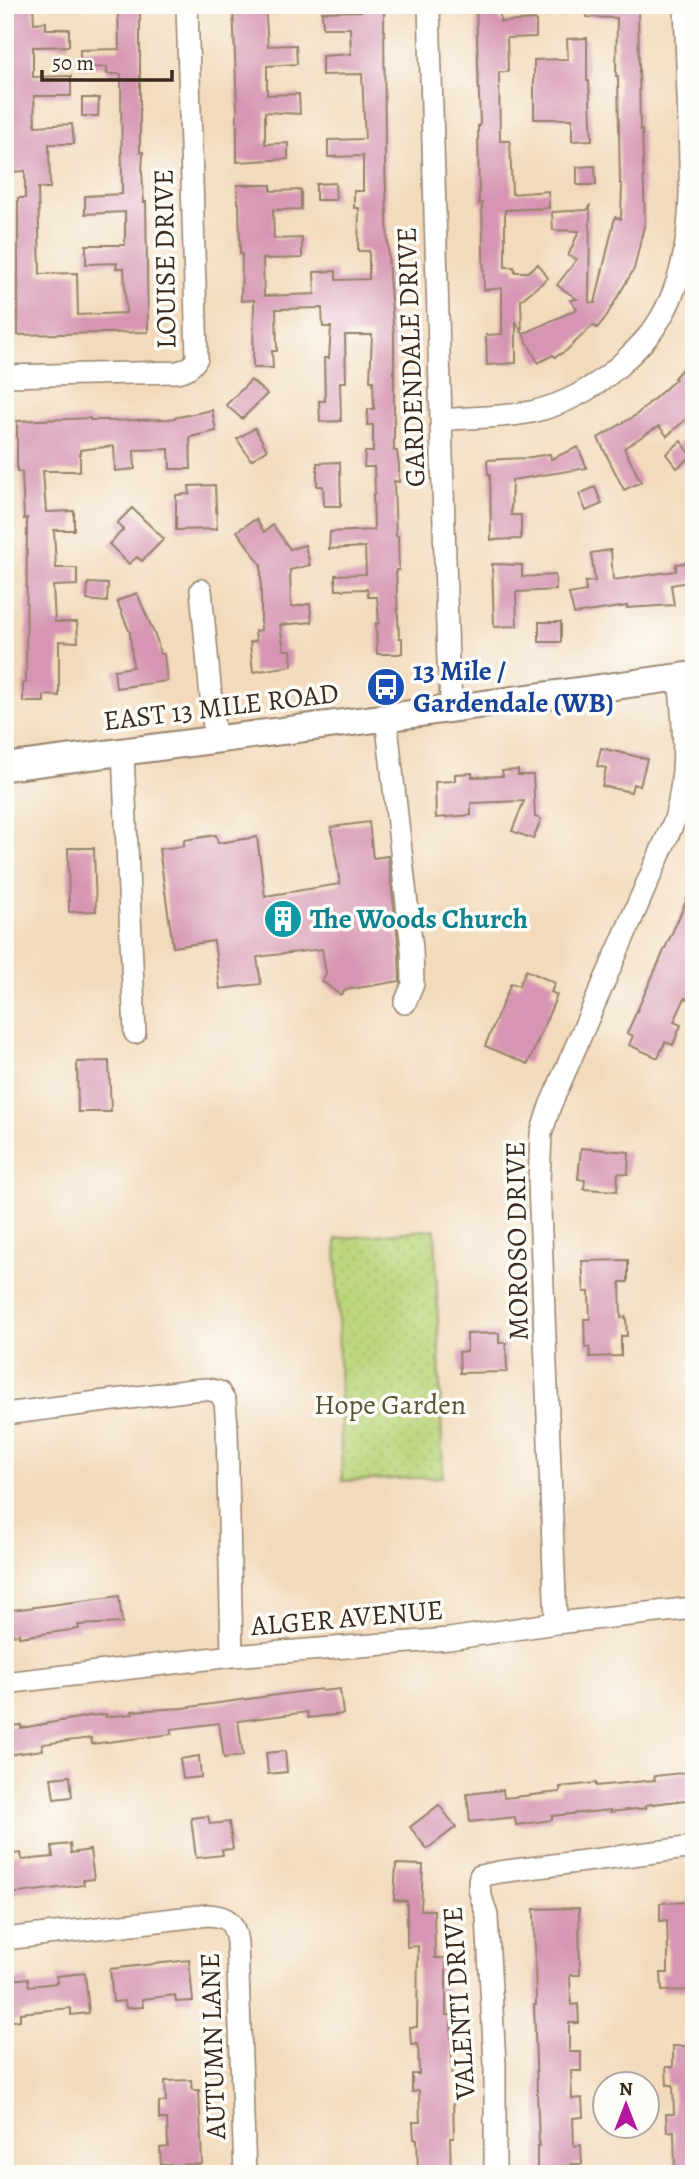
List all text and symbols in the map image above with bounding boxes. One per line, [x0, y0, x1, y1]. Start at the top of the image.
scale bar [42, 38, 172, 82]
text: 50 m [52, 49, 94, 77]
street label: LOUISE DRIVE [144, 169, 186, 349]
street label: GARDENDALE DRIVE [387, 226, 435, 488]
place label: 13 Mile / Gardendale (WB) [413, 652, 614, 722]
bus stop icon: 13 Mile / Gardendale (WB) [365, 666, 407, 708]
street label: EAST 13 MILE ROAD [101, 674, 341, 740]
building icon: The Woods Church [262, 898, 304, 940]
place label: The Woods Church [310, 900, 528, 938]
street label: MOROSO DRIVE [496, 1141, 538, 1341]
park label: Hope Garden [314, 1386, 466, 1424]
street label: ALGER AVENUE [248, 1591, 445, 1645]
street label: VALENTI DRIVE [433, 1905, 485, 2102]
street label: AUTUMN LANE [191, 1952, 235, 2141]
north arrow [590, 2070, 660, 2140]
text: N [619, 2076, 633, 2102]

